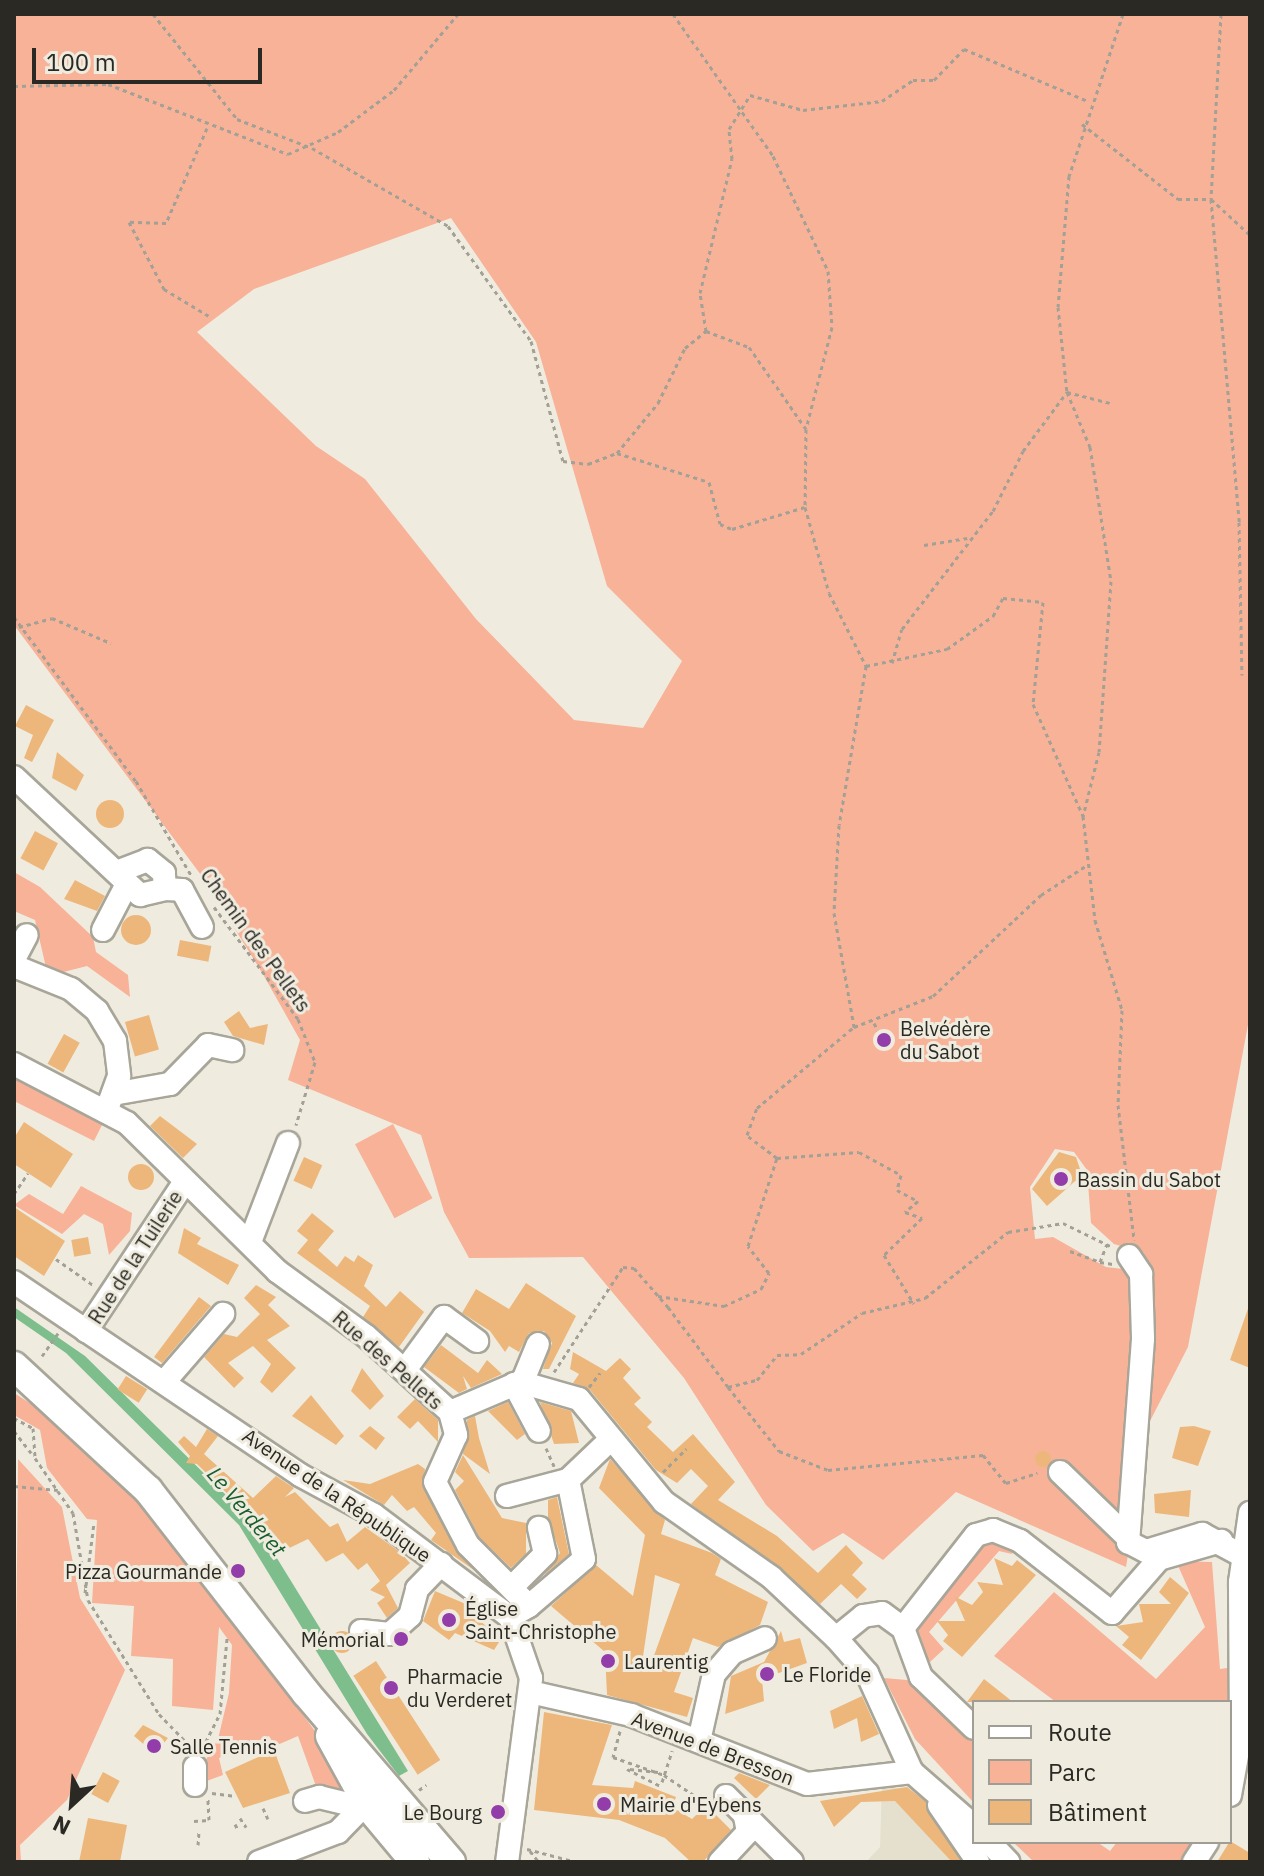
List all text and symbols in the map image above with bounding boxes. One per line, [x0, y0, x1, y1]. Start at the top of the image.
scale bar [36, 32, 266, 82]
text: 100 m [46, 46, 116, 78]
street label: Chemin des Pellets [196, 864, 316, 1016]
place label: Belvédère du Sabot [900, 1016, 991, 1063]
marker: Belvédère du Sabot [875, 1031, 893, 1049]
place label: Bassin du Sabot [1077, 1167, 1221, 1191]
marker: Bassin du Sabot [1052, 1170, 1070, 1188]
street label: Rue de la Tuilerie [83, 1186, 187, 1328]
street label: Rue des Pellets [328, 1306, 448, 1414]
street label: Avenue de la République [238, 1423, 436, 1567]
water label: Le Verderet [202, 1461, 292, 1561]
place label: Pizza Gourmande [65, 1559, 222, 1583]
marker: Pizza Gourmande [229, 1562, 247, 1580]
place label: Église Saint-Christophe [465, 1596, 616, 1643]
marker: Église Saint-Christophe [440, 1611, 458, 1629]
place label: Mémorial [301, 1627, 385, 1651]
marker: Mémorial [392, 1630, 410, 1648]
place label: Laurentig [624, 1649, 708, 1673]
marker: Laurentig [599, 1652, 617, 1670]
place label: Le Floride [783, 1662, 871, 1686]
place label: Pharmacie du Verderet [407, 1664, 512, 1711]
marker: Le Floride [758, 1665, 776, 1683]
marker: Pharmacie du Verderet [382, 1679, 400, 1697]
legend [972, 1700, 1232, 1844]
street label: Avenue de Bresson [628, 1706, 798, 1790]
text: Route [1048, 1716, 1112, 1748]
place label: Salle Tennis [170, 1734, 277, 1758]
marker: Salle Tennis [145, 1737, 163, 1755]
text: Parc [1048, 1756, 1096, 1788]
north arrow [32, 1764, 112, 1844]
place label: Mairie d'Eybens [620, 1792, 762, 1816]
marker: Mairie d'Eybens [595, 1795, 613, 1813]
text: Bâtiment [1048, 1796, 1147, 1828]
place label: Le Bourg [403, 1800, 482, 1824]
marker: Le Bourg [489, 1803, 507, 1821]
text: N [48, 1809, 75, 1843]

